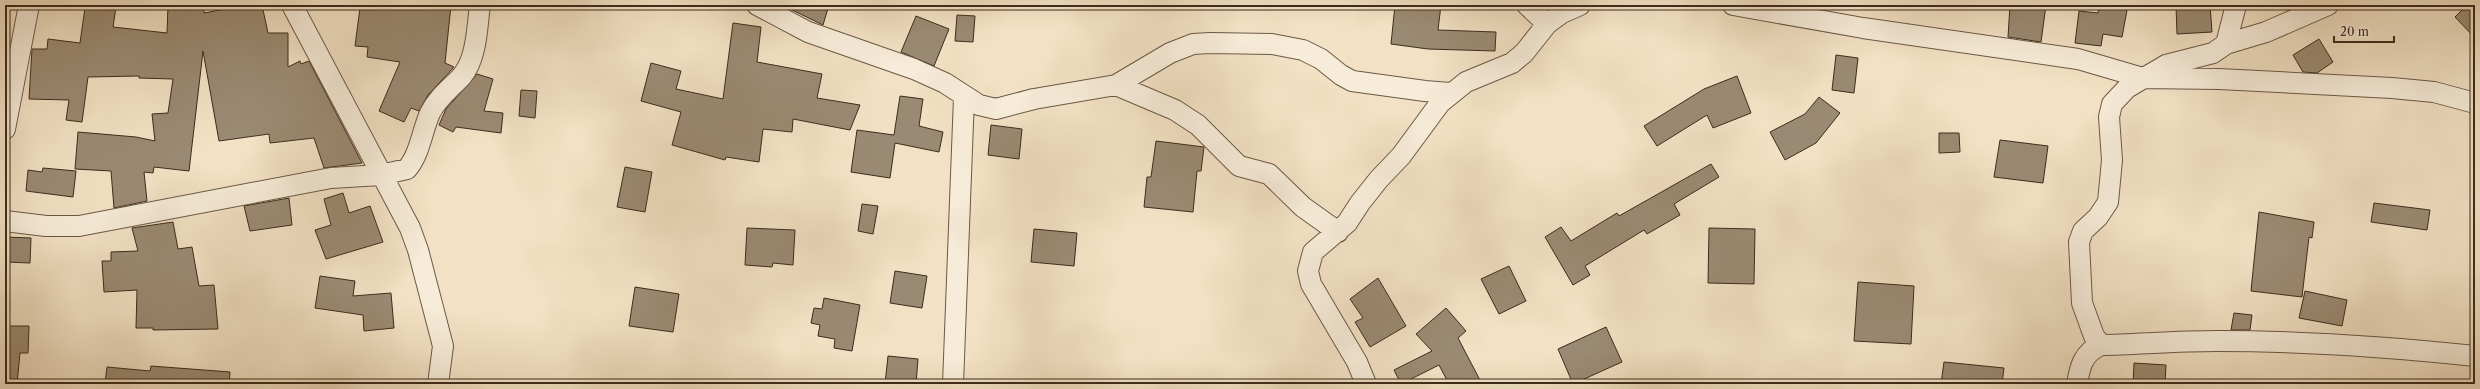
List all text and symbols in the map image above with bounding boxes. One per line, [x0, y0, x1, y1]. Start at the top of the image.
scale bar [2334, 18, 2394, 44]
text: 20 m [2340, 24, 2369, 39]

